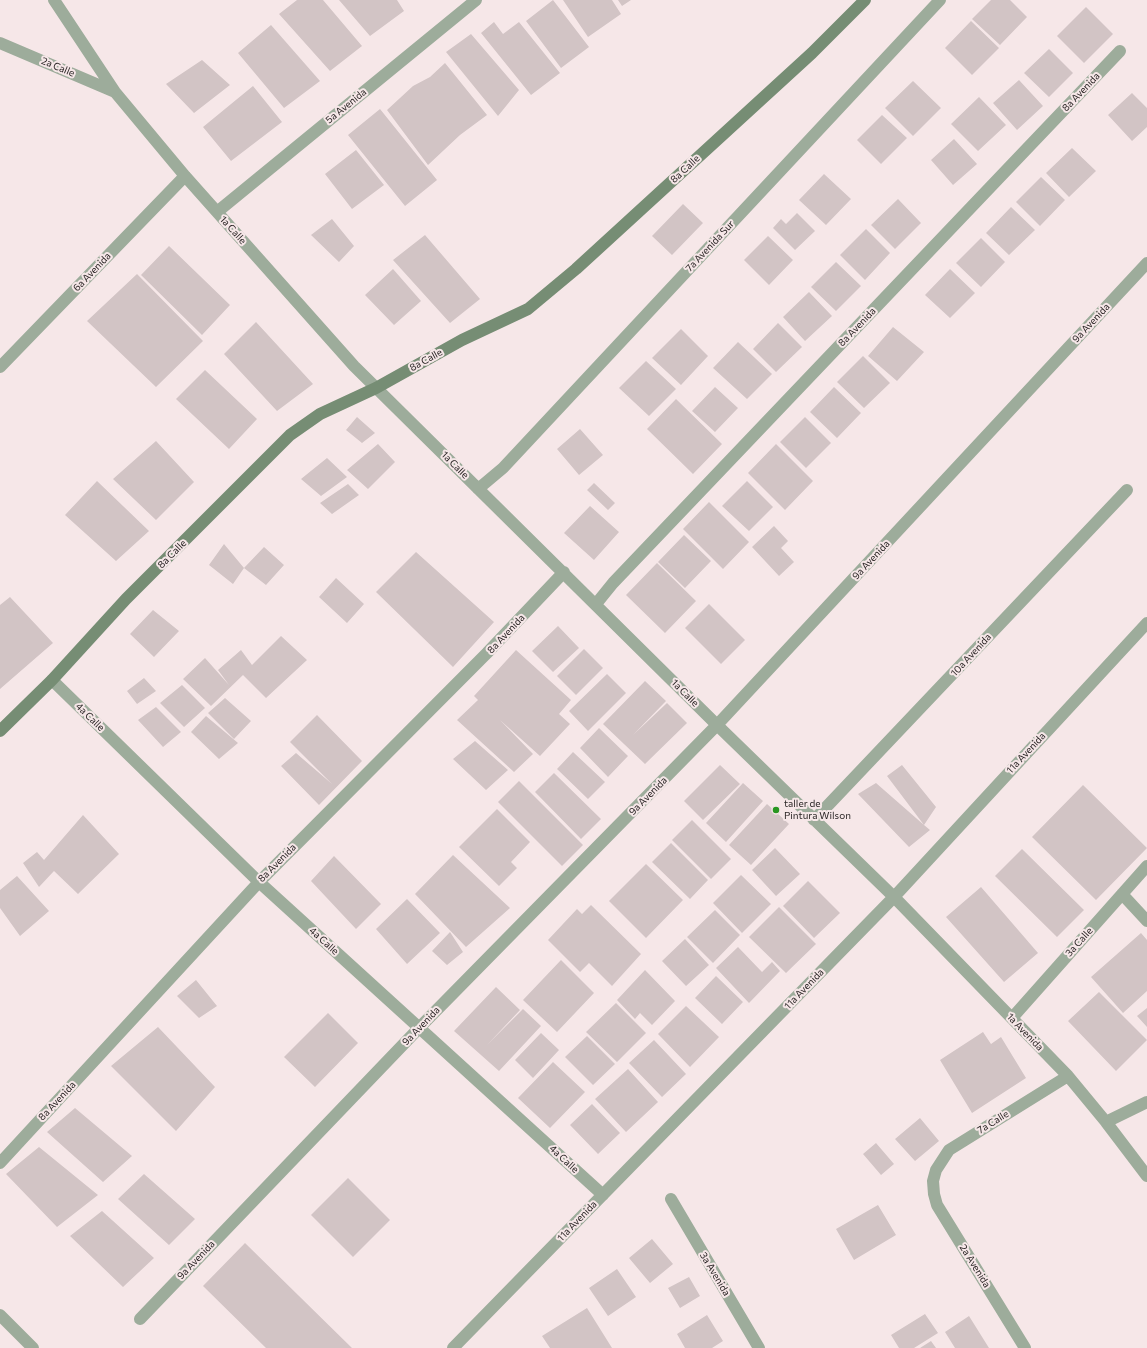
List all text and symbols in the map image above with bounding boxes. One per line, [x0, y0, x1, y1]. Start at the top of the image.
street label: 2a Calle [39, 55, 77, 79]
street label: 8a Avenida [1060, 70, 1102, 114]
street label: 5a Avenida [323, 86, 369, 126]
street label: 8a Calle [668, 152, 702, 186]
street label: 1a Calle [217, 213, 249, 247]
street label: 7a Avenida Sur [683, 218, 737, 274]
street label: 6a Avenida [71, 250, 113, 294]
street label: 9a Avenida [1070, 301, 1112, 345]
street label: 8a Avenida [836, 305, 878, 349]
street label: 8a Calle [408, 346, 444, 374]
street label: 1a Calle [439, 449, 471, 481]
street label: 8a Calle [155, 537, 189, 571]
street label: 9a Avenida [850, 538, 892, 582]
street label: 8a Avenida [485, 612, 527, 656]
street label: 10a Avenida [948, 631, 994, 679]
street label: 1a Calle [669, 677, 701, 709]
street label: 4a Calle [73, 700, 107, 734]
street label: 11a Avenida [1004, 730, 1048, 776]
street label: 9a Avenida [626, 774, 670, 818]
place label: taller de Pintura Wilson [784, 798, 851, 822]
marker: taller de Pintura Wilson [771, 805, 781, 815]
street label: 8a Avenida [255, 841, 299, 885]
street label: 4a Calle [307, 925, 341, 957]
street label: 3a Calle [1063, 925, 1095, 959]
street label: 11a Avenida [782, 966, 826, 1012]
street label: 9a Avenida [400, 1004, 442, 1048]
street label: 1a Avenida [1004, 1011, 1046, 1053]
street label: 8a Avenida [36, 1079, 78, 1123]
street label: 7a Calle [975, 1108, 1011, 1136]
street label: 4a Calle [547, 1142, 581, 1176]
street label: 11a Avenida [555, 1198, 599, 1244]
street label: 9a Avenida [175, 1238, 217, 1282]
street label: 2a Avenida [957, 1242, 993, 1290]
street label: 3a Avenida [697, 1250, 733, 1298]

